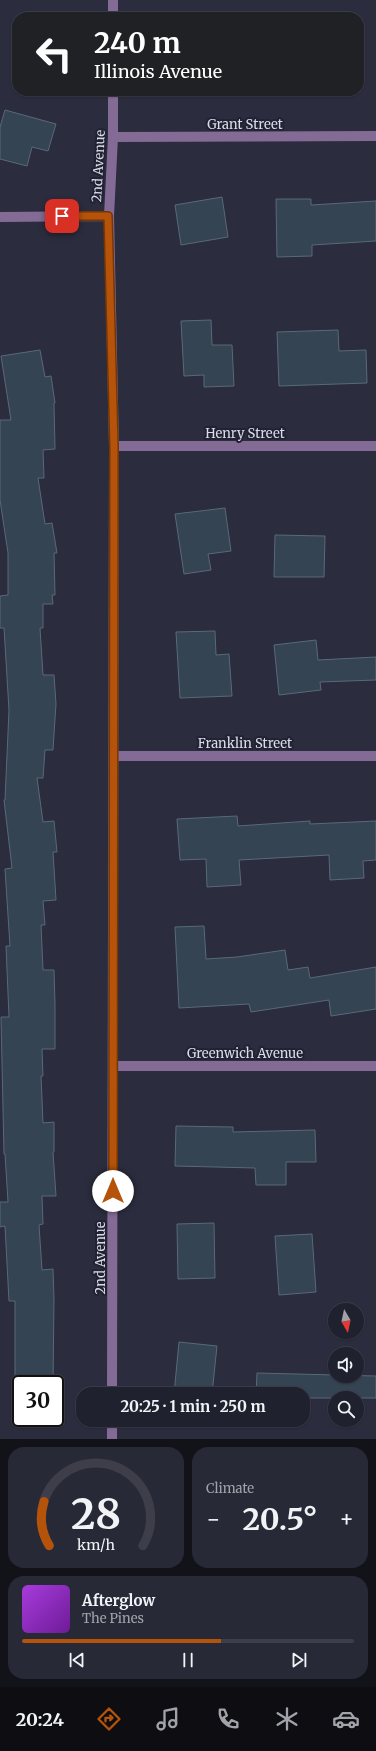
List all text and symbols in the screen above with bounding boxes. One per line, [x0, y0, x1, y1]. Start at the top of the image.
text: 240 m [94, 25, 181, 61]
icon: left [28, 28, 80, 80]
text: Illinois Avenue [94, 60, 222, 83]
street label: Grant Street [207, 116, 283, 133]
street label: 2nd Avenue [88, 129, 109, 203]
pin [45, 199, 79, 233]
icon: arrive [51, 205, 73, 227]
street label: Henry Street [205, 425, 285, 442]
street label: Franklin Street [198, 735, 292, 752]
street label: Greenwich Avenue [187, 1045, 303, 1062]
position arrow [92, 1170, 134, 1212]
street label: 2nd Avenue [92, 1221, 109, 1294]
north arrow [328, 1303, 364, 1339]
map controls [328, 1303, 364, 1427]
button: sound [328, 1347, 364, 1383]
speed limit sign: 30 [12, 1375, 64, 1427]
button: search [328, 1391, 364, 1427]
text: 20:25 · 1 min · 250 m [121, 1397, 265, 1416]
text: Climate [206, 1480, 254, 1497]
text: 28 [71, 1487, 121, 1539]
text: 20.5° [243, 1500, 317, 1538]
text: − [206, 1505, 221, 1533]
text: + [339, 1505, 354, 1533]
text: km/h [77, 1535, 115, 1553]
text: Afterglow [82, 1591, 155, 1610]
text: The Pines [82, 1610, 144, 1627]
icon: previous [66, 1649, 88, 1671]
icon: pause [177, 1649, 199, 1671]
icon: next [288, 1649, 310, 1671]
icon: directions [95, 1705, 123, 1733]
icon: music [154, 1705, 182, 1733]
icon: phone [214, 1705, 242, 1733]
icon: climate [273, 1705, 301, 1733]
icon: car [332, 1705, 360, 1733]
text: 20:24 [16, 1708, 64, 1731]

